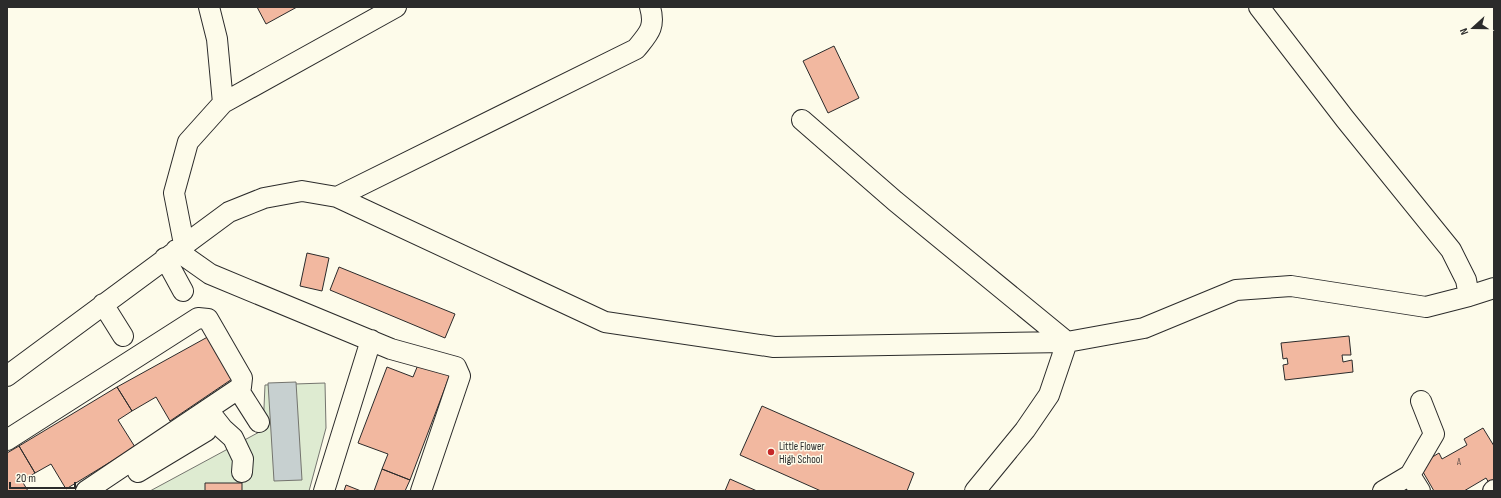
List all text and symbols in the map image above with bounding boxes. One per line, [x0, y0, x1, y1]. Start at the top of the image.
north arrow [1453, 8, 1493, 48]
text: N [1457, 26, 1471, 36]
place label: Little Flower High School [779, 440, 825, 466]
marker: Little Flower High School [766, 447, 776, 457]
house number: A [1456, 457, 1461, 468]
scale bar [10, 464, 75, 490]
text: 20 m [16, 471, 36, 486]

